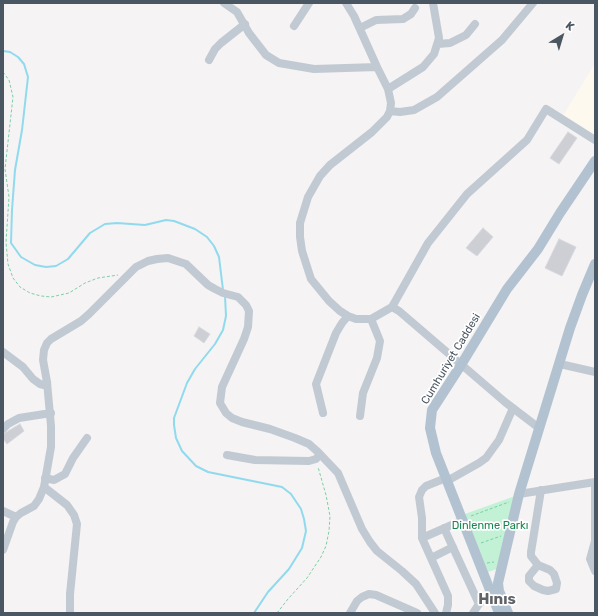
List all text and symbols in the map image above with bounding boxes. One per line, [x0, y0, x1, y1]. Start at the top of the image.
north arrow [542, 16, 582, 56]
text: K [563, 19, 577, 34]
street label: Cumhuriyet Caddesi [419, 311, 483, 407]
park label: Dinlenme Parkı [452, 519, 528, 533]
district label: Hınıs [478, 591, 516, 609]

